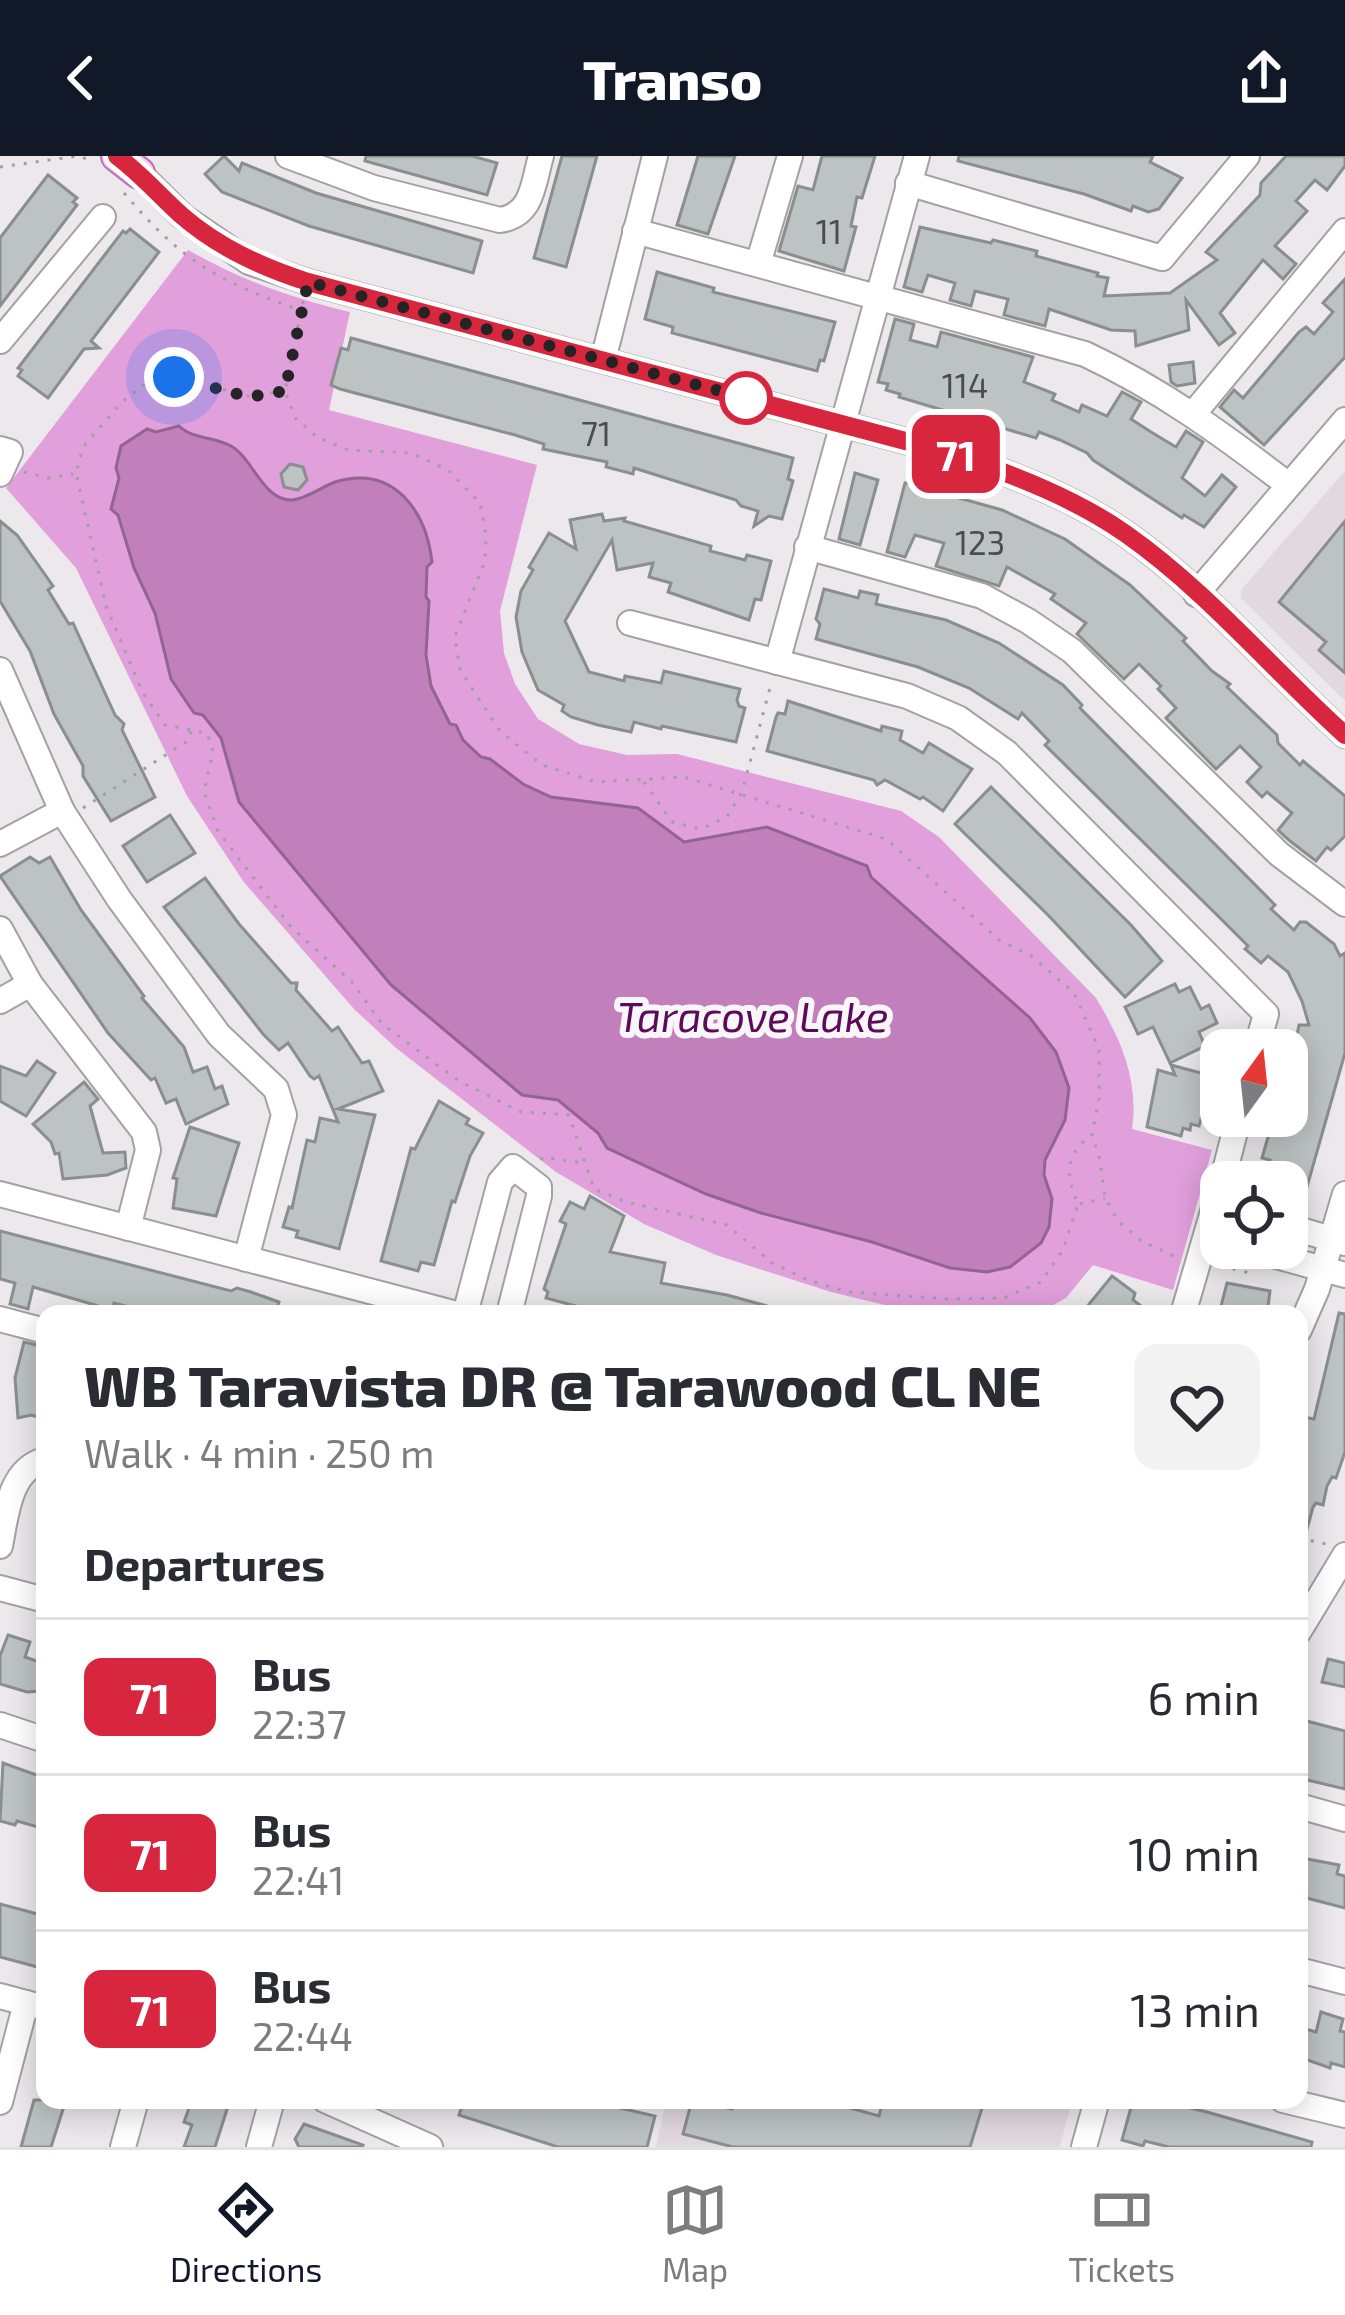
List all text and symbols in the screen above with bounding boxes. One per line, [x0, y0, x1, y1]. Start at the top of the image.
icon: back [48, 45, 114, 111]
icon: share [1231, 45, 1297, 111]
text: Transo [583, 46, 762, 111]
house number: 11 [816, 211, 842, 251]
your location [144, 347, 204, 407]
house number: 114 [942, 365, 988, 405]
unlabelled marker [721, 373, 771, 423]
house number: 71 [581, 413, 611, 453]
line badge: 71 [902, 415, 1010, 493]
text: 71 [936, 429, 976, 479]
house number: 123 [955, 522, 1005, 562]
water label: Taracove Lake [617, 990, 889, 1040]
north arrow [1200, 1029, 1308, 1137]
map controls [1200, 1029, 1308, 1269]
button: locate [1200, 1161, 1308, 1269]
button: heart [1134, 1344, 1260, 1470]
text: WB Taravista DR @ Tarawood CL NE [84, 1350, 1041, 1418]
text: Walk · 4 min · 250 m [84, 1429, 435, 1476]
text: Departures [84, 1536, 325, 1590]
text: Bus [252, 1646, 331, 1700]
text: 6 min [1147, 1670, 1260, 1724]
text: 71 [130, 1672, 170, 1722]
text: 22:37 [252, 1700, 347, 1747]
text: Bus [252, 1802, 331, 1856]
text: 10 min [1128, 1826, 1260, 1880]
text: 71 [130, 1828, 170, 1878]
text: 22:41 [252, 1856, 345, 1903]
text: Bus [252, 1958, 331, 2012]
text: 13 min [1130, 1982, 1260, 2036]
text: 71 [130, 1984, 170, 2034]
text: 22:44 [252, 2012, 353, 2059]
tab: Directions [170, 2177, 322, 2289]
tab: Map [662, 2177, 728, 2289]
tab: Tickets [1068, 2177, 1175, 2289]

